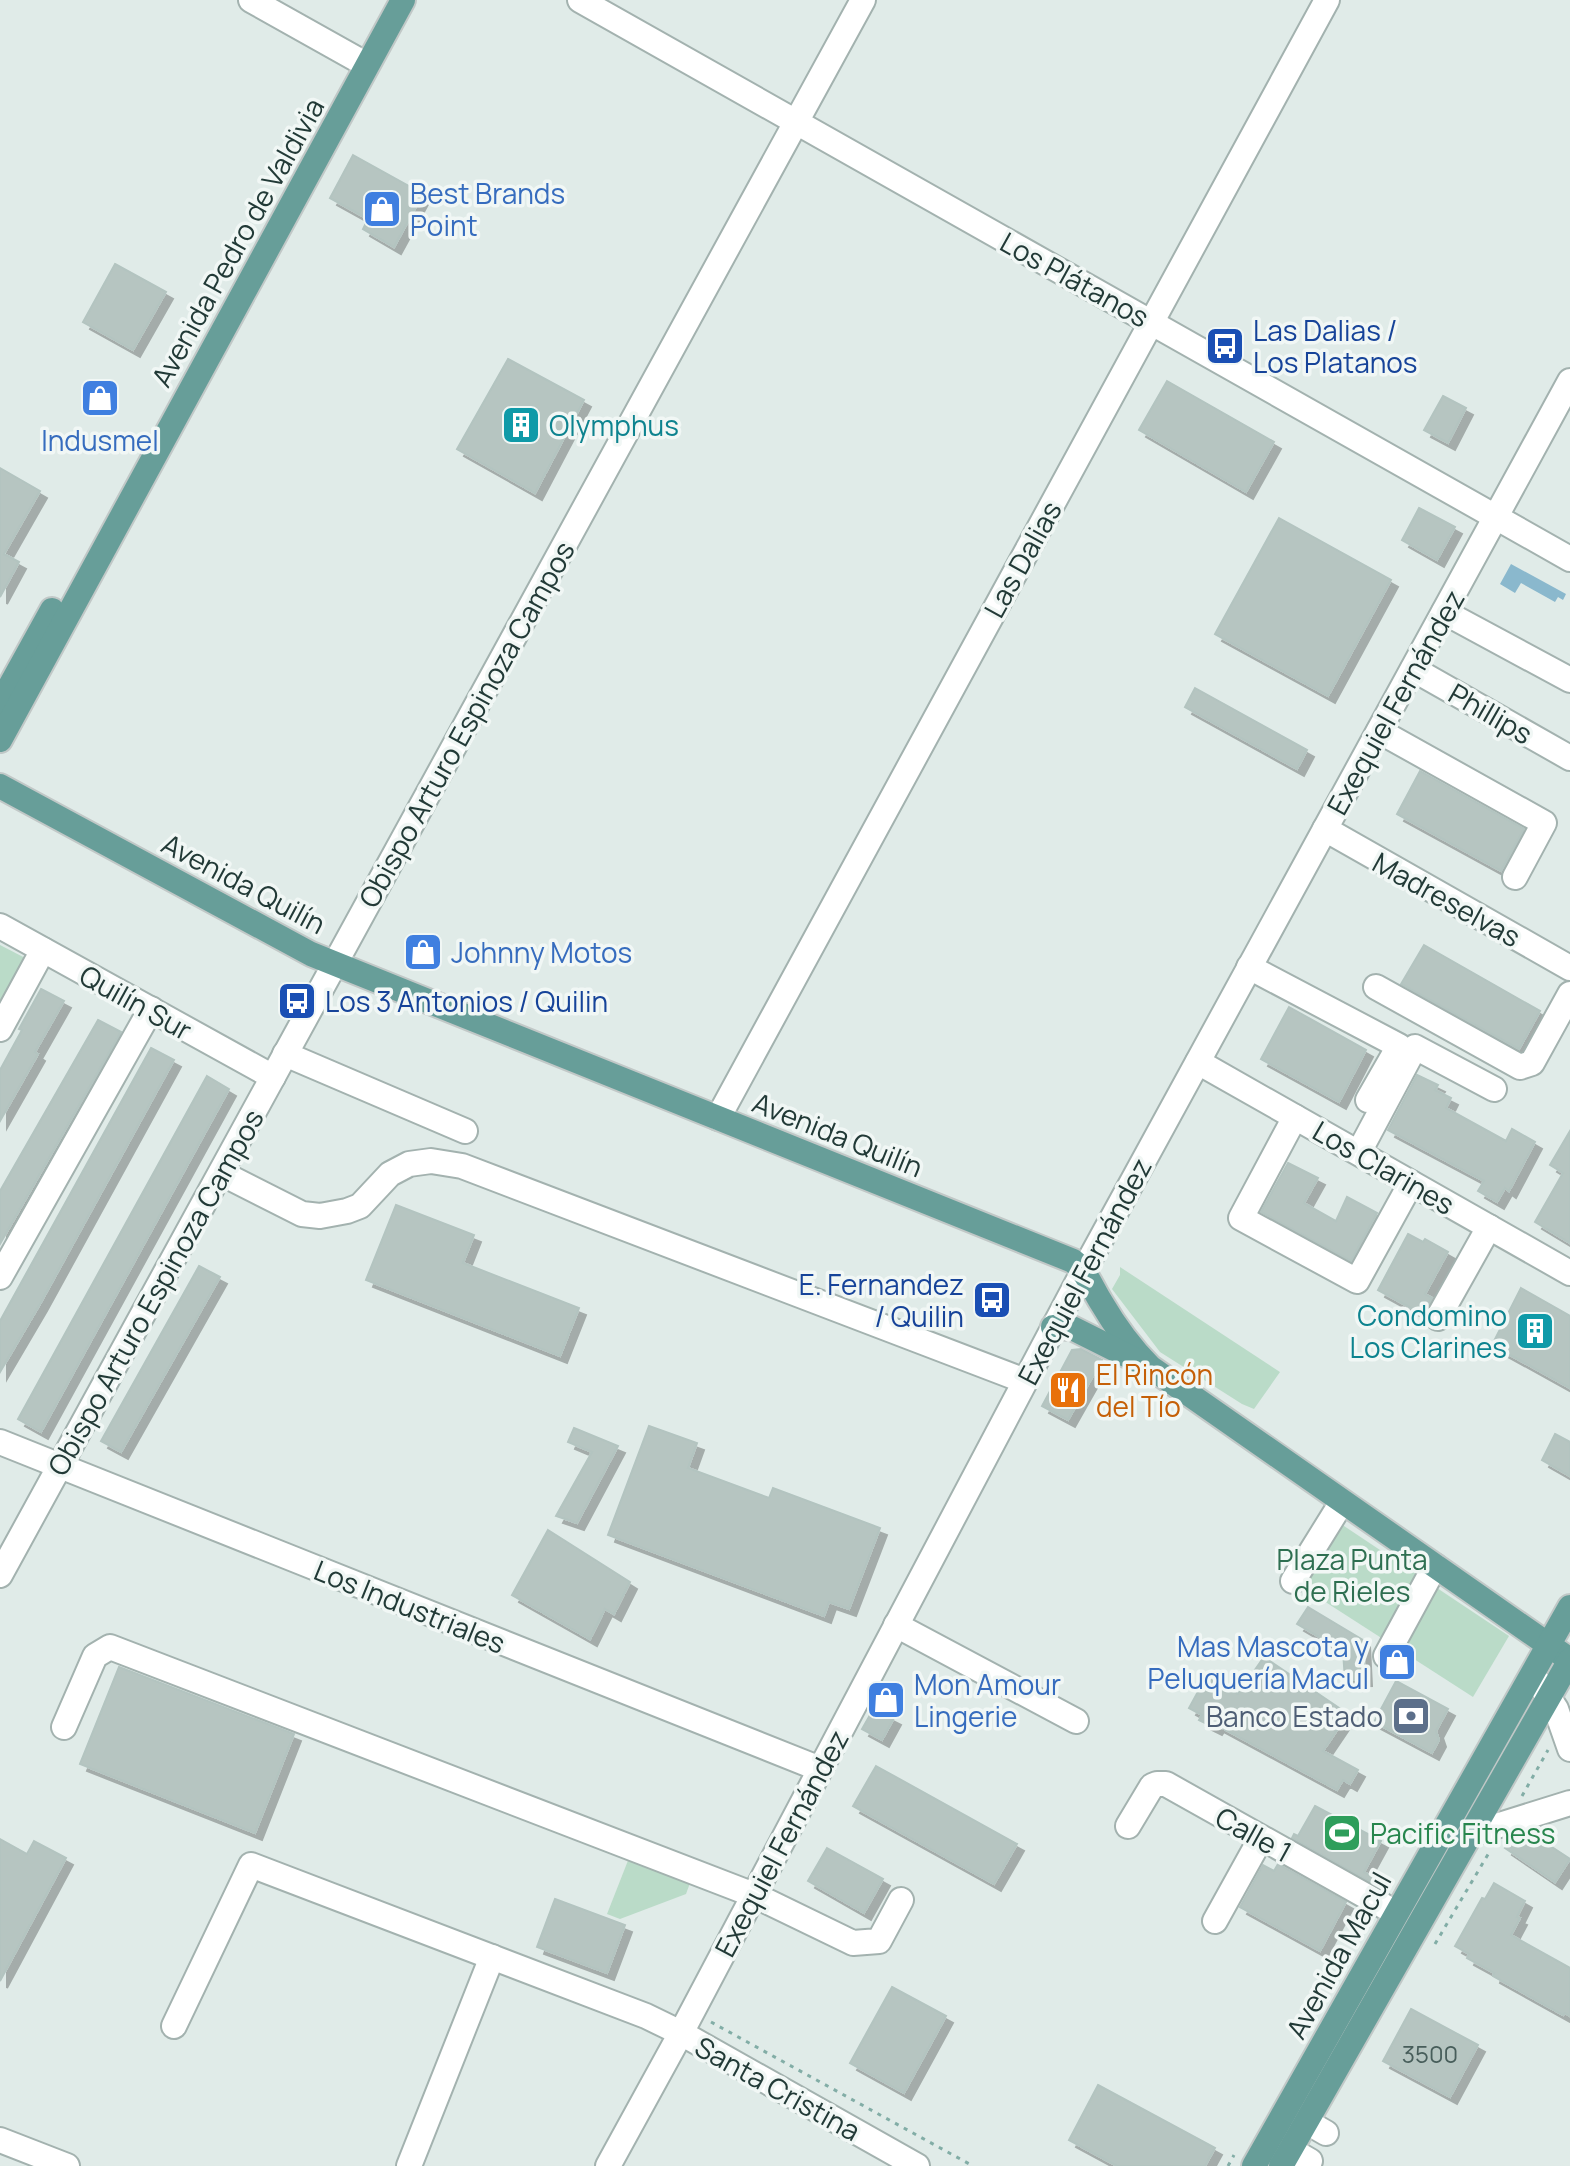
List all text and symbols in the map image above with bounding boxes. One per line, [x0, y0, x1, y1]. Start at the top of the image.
street label: Avenida Pedro de Valdivia [142, 91, 332, 393]
place label: Best Brands Point [410, 174, 565, 244]
shop icon: Best Brands Point [361, 188, 403, 230]
street label: Los Plátanos [994, 223, 1156, 335]
place label: Las Dalias / Los Platanos [1253, 311, 1417, 381]
bus stop icon: Las Dalias / Los Platanos [1204, 325, 1246, 367]
shop icon: Indusmel [79, 377, 121, 419]
building icon: Olymphus [500, 404, 542, 446]
place label: Olymphus [549, 406, 679, 444]
place label: Indusmel [41, 421, 159, 459]
street label: Las Dalias [974, 494, 1070, 624]
street label: Obispo Arturo Espinoza Campos [349, 534, 583, 914]
street label: Exequiel Fernández [1317, 583, 1473, 821]
street label: Phillips [1442, 674, 1540, 752]
street label: Avenida Quilín [155, 824, 333, 942]
street label: Madreselvas [1366, 843, 1528, 955]
shop icon: Johnny Motos [402, 931, 444, 973]
place label: Johnny Motos [451, 933, 632, 971]
street label: Quilín Sur [73, 956, 199, 1048]
bus stop icon: Los 3 Antonios / Quilin [276, 980, 318, 1022]
place label: Los 3 Antonios / Quilin [325, 982, 608, 1020]
street label: Avenida Quilín [747, 1083, 929, 1185]
street label: Obispo Arturo Espinoza Campos [38, 1102, 272, 1482]
street label: Los Clarines [1306, 1111, 1462, 1223]
street label: Exequiel Fernández [1008, 1151, 1160, 1391]
place label: E. Fernandez / Quilin [799, 1265, 964, 1335]
bus stop icon: E. Fernandez / Quilin [971, 1279, 1013, 1321]
place label: Condomino Los Clarines [1350, 1296, 1507, 1366]
building icon: Condomino Los Clarines [1514, 1310, 1556, 1352]
place label: El Rincón del Tío [1096, 1355, 1213, 1425]
restaurant icon: El Rincón del Tío [1047, 1369, 1089, 1411]
park label: Plaza Punta de Rieles [1276, 1540, 1428, 1610]
street label: Los Industriales [309, 1550, 511, 1662]
place label: Mas Mascota y Peluquería Macul [1148, 1627, 1369, 1697]
shop icon: Mas Mascota y Peluquería Macul [1376, 1641, 1418, 1683]
place label: Mon Amour Lingerie [914, 1665, 1061, 1735]
shop icon: Mon Amour Lingerie [865, 1679, 907, 1721]
bank icon: Banco Estado [1390, 1695, 1432, 1737]
place label: Banco Estado [1206, 1697, 1383, 1735]
street label: Exequiel Fernández [705, 1723, 857, 1963]
street label: Calle 1 [1209, 1798, 1299, 1870]
sports icon: Pacific Fitness [1321, 1812, 1363, 1854]
place label: Pacific Fitness [1370, 1814, 1556, 1852]
street label: Avenida Macul [1277, 1865, 1399, 2045]
street label: Santa Cristina [689, 2027, 867, 2149]
house number: 3500 [1402, 2037, 1458, 2070]

